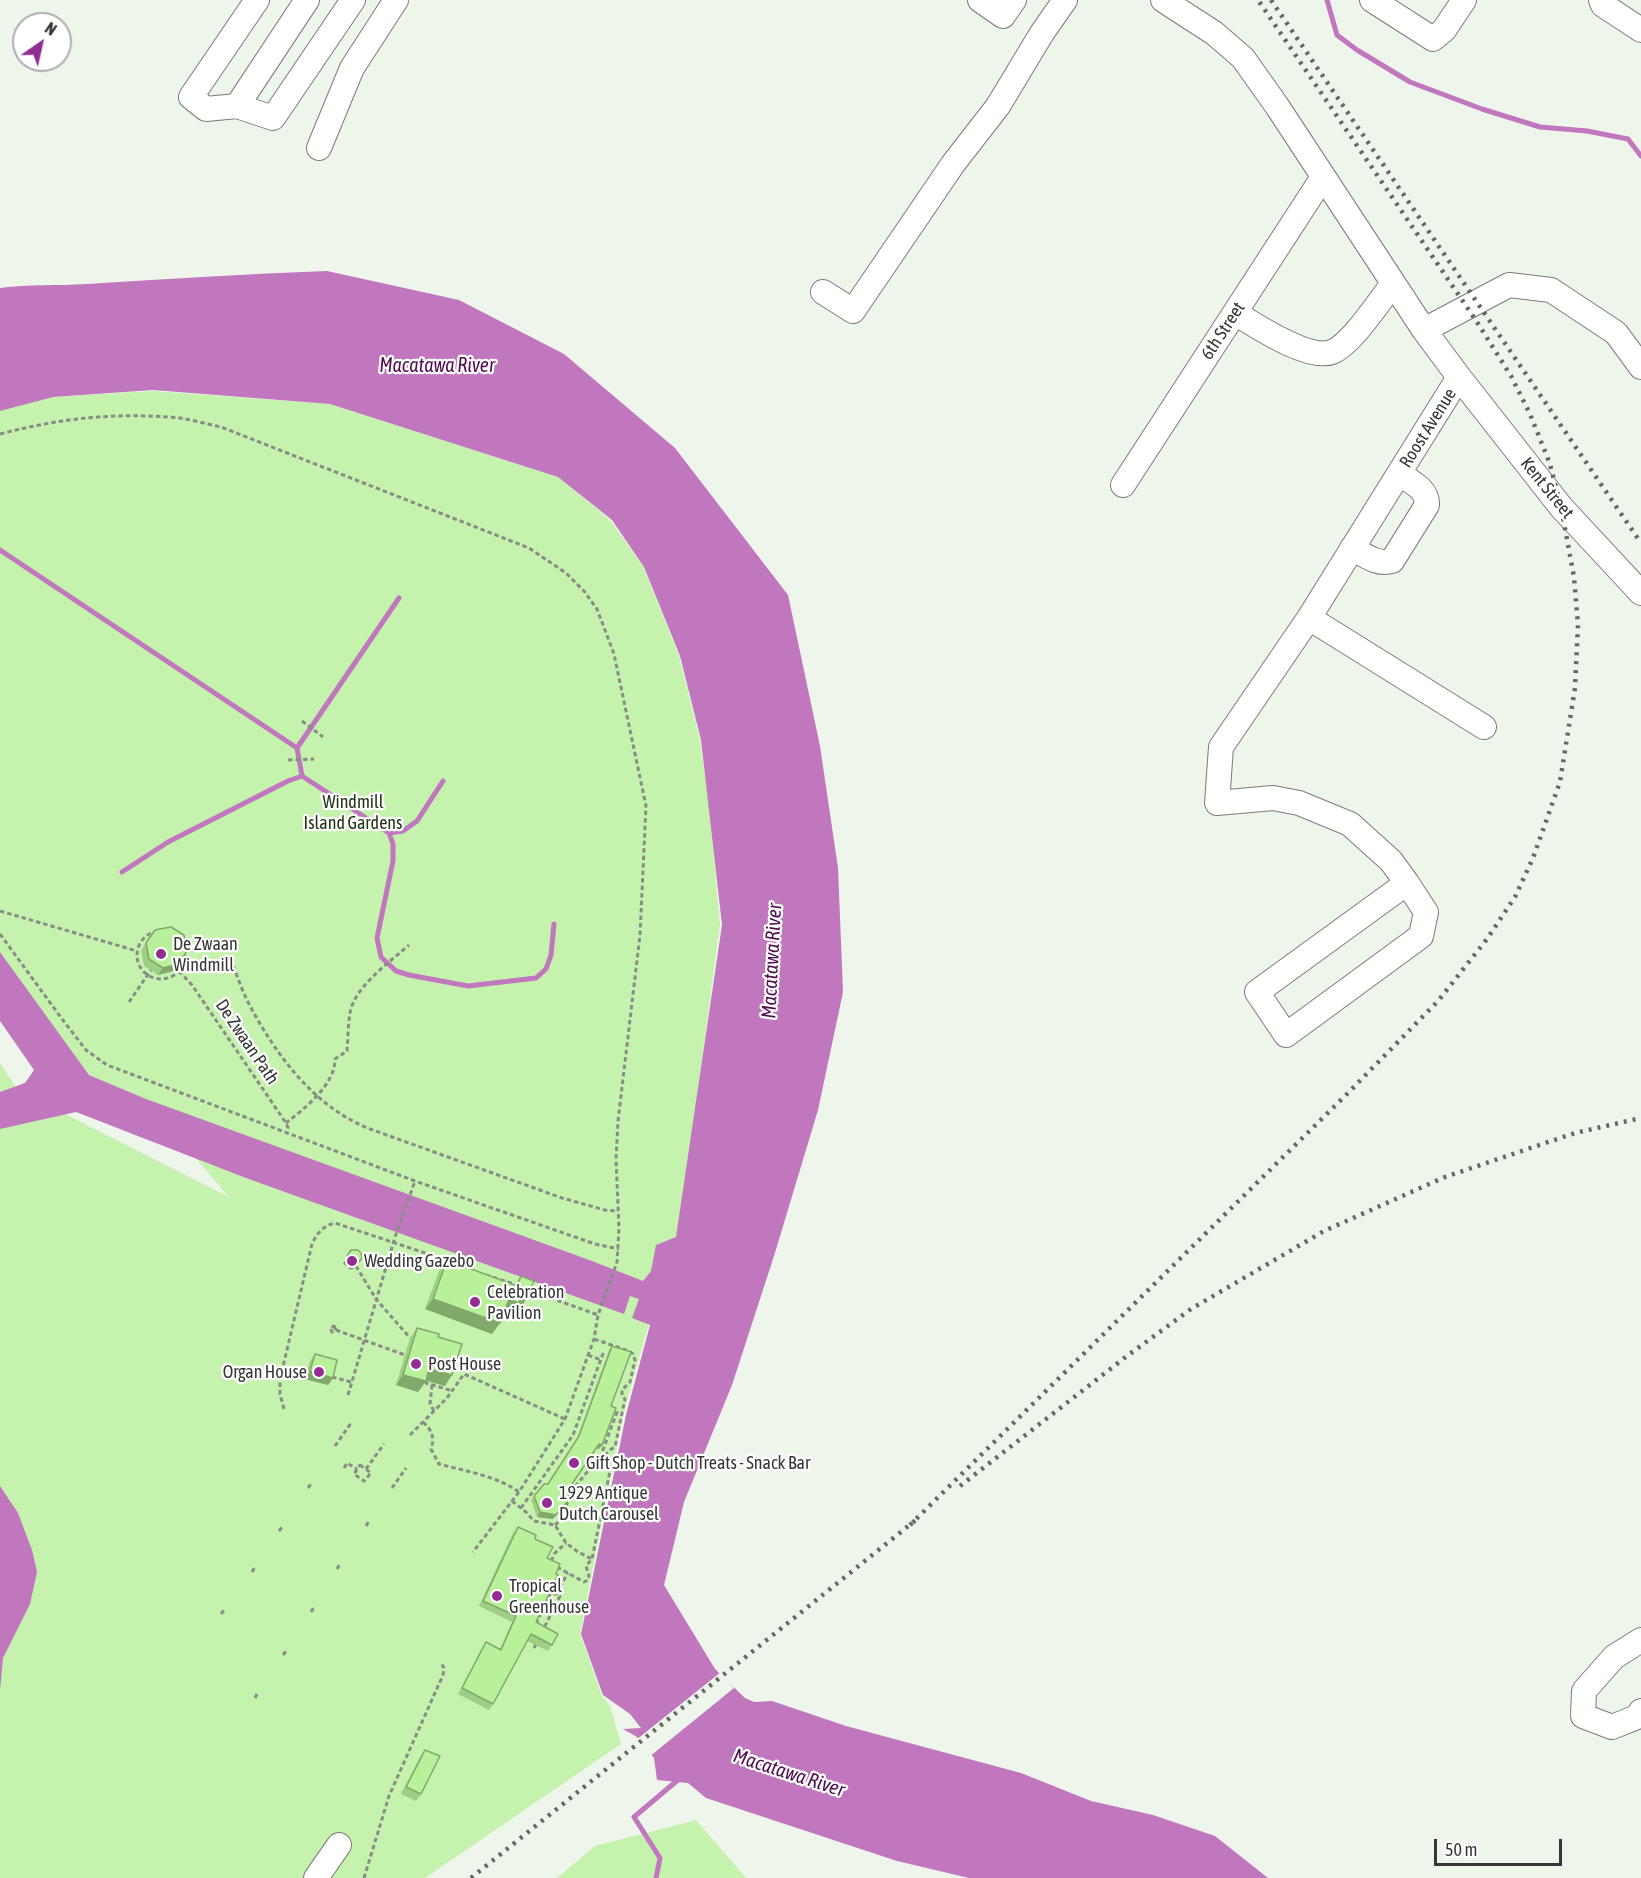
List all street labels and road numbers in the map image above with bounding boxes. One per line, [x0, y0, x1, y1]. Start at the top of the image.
street label: 6th Street [1196, 298, 1250, 364]
street label: Roost Avenue [1395, 384, 1461, 472]
street label: Kent Street [1516, 453, 1578, 523]
street label: De Zwaan Path [211, 995, 283, 1089]

